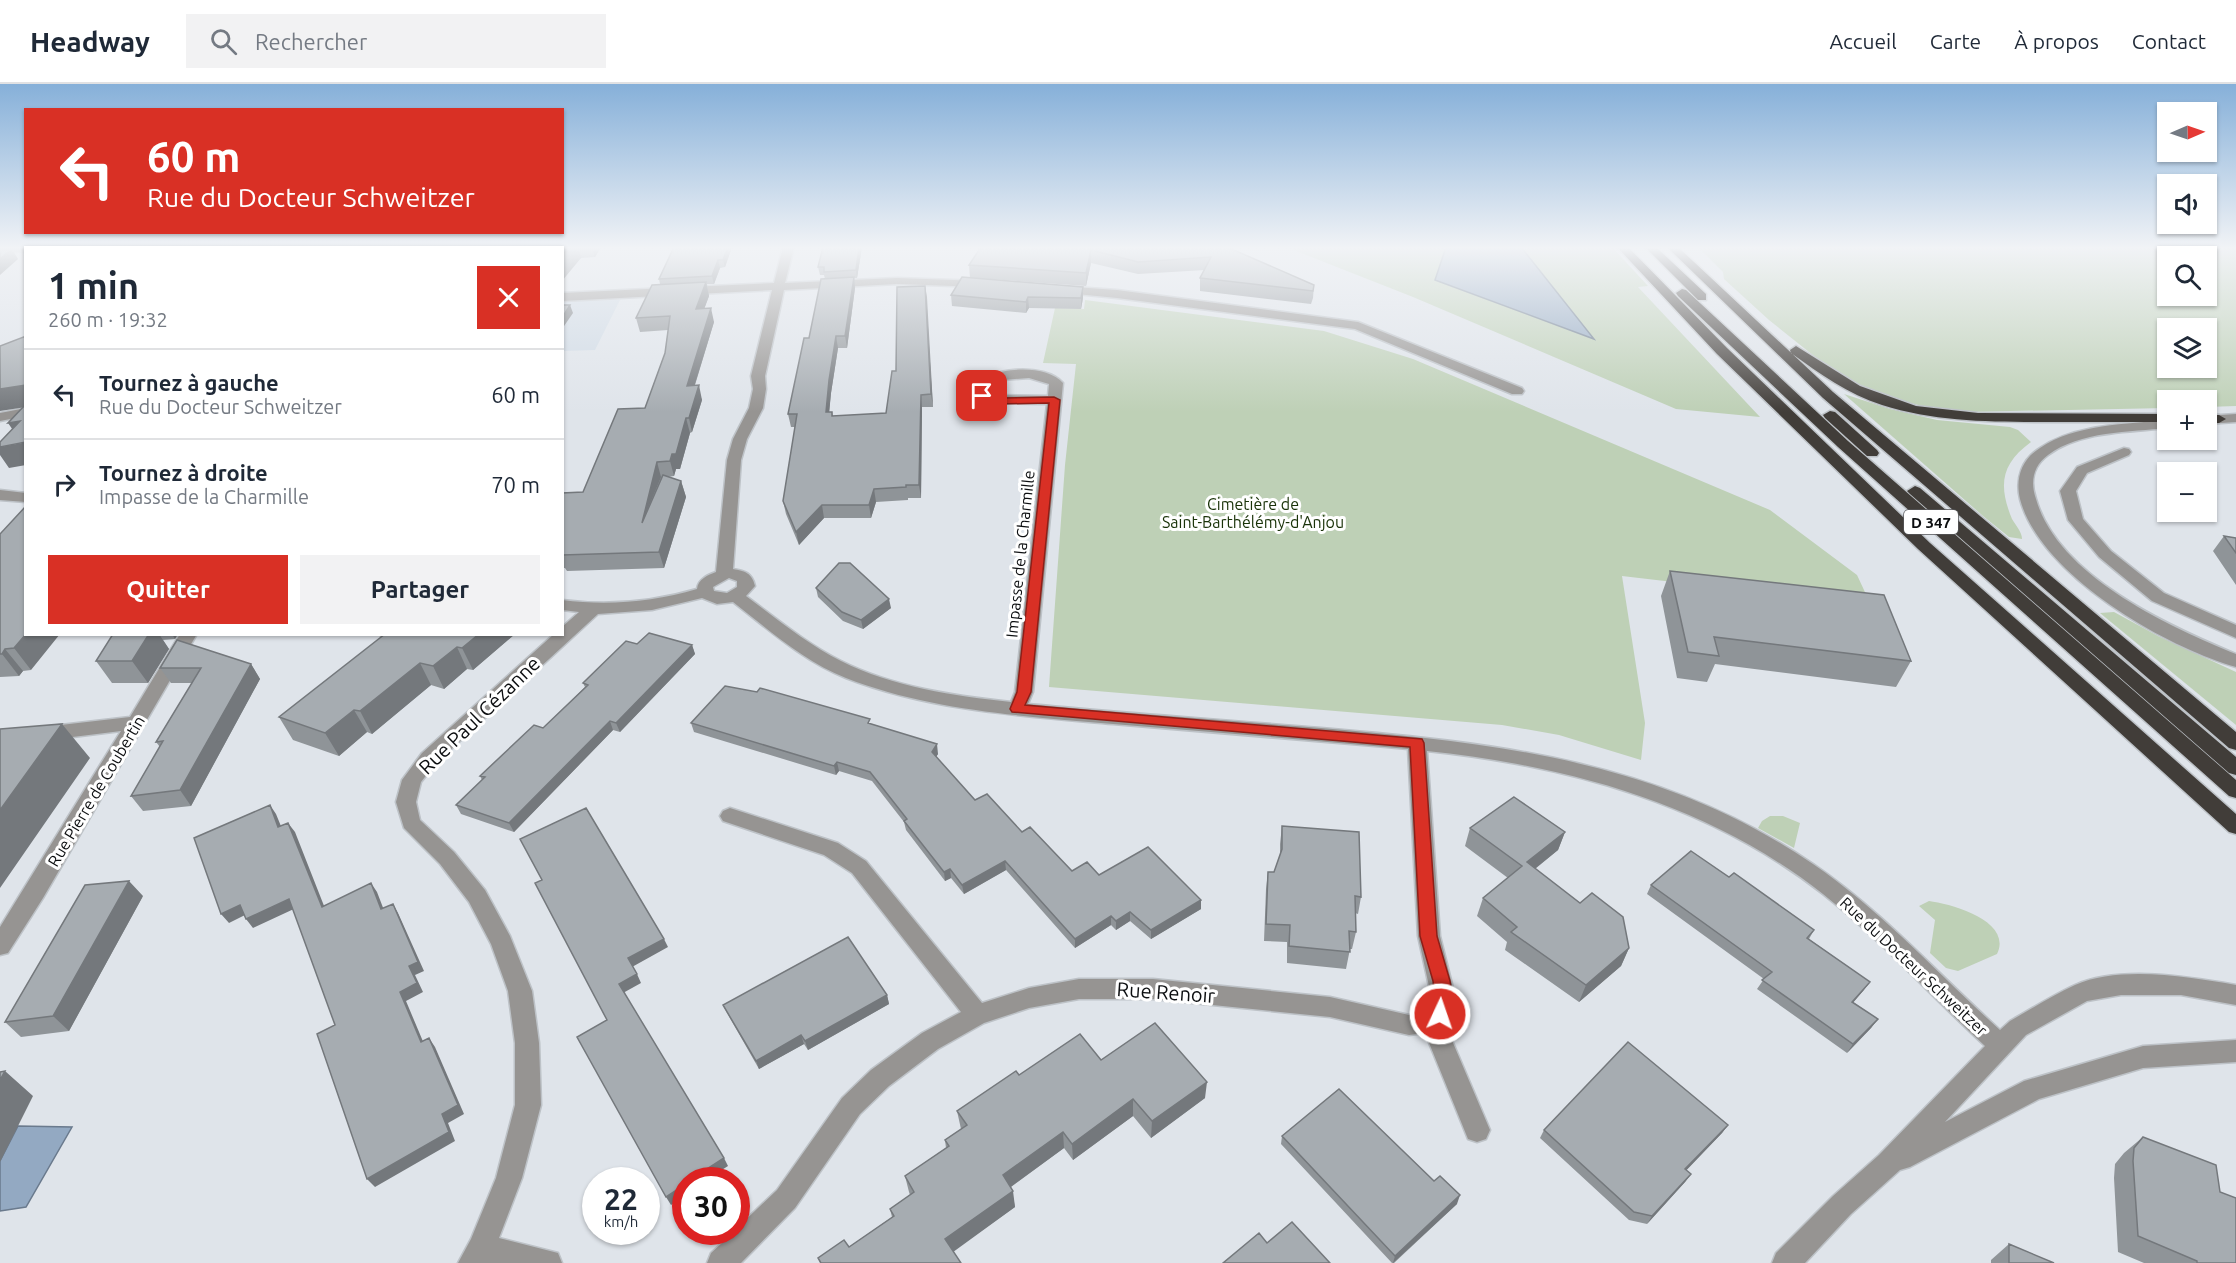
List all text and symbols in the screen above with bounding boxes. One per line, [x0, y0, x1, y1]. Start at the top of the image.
search box [186, 14, 606, 68]
icon: search [207, 25, 240, 58]
text: Headway [30, 26, 150, 57]
text: Rechercher [255, 29, 367, 54]
text: Accueil [1829, 29, 1897, 53]
text: Carte [1930, 29, 1981, 53]
text: À propos [2014, 29, 2099, 53]
text: Contact [2132, 29, 2206, 53]
north arrow [2157, 102, 2217, 162]
map controls [2157, 102, 2217, 522]
icon: left [48, 132, 126, 210]
text: 60 m [147, 133, 241, 180]
button: sound [2157, 174, 2217, 234]
text: Rue du Docteur Schweitzer [147, 182, 475, 212]
button: search [2157, 246, 2217, 306]
text: 1 min [48, 265, 139, 306]
button: close [477, 266, 540, 329]
text: 260 m · 19:32 [48, 308, 168, 331]
button: layers [2157, 318, 2217, 378]
text: Tournez à gauche [99, 370, 279, 395]
pin [956, 370, 1007, 421]
icon: left [48, 378, 81, 411]
icon: arrive [965, 379, 998, 412]
text: 60 m [491, 382, 540, 407]
button: + [2157, 390, 2217, 450]
text: Rue du Docteur Schweitzer [99, 395, 342, 418]
text: Tournez à droite [99, 460, 268, 485]
button: − [2157, 462, 2217, 522]
icon: right [48, 468, 81, 501]
street label: Impasse de la Charmille [1002, 470, 1038, 638]
text: 70 m [491, 472, 540, 497]
text: Impasse de la Charmille [99, 485, 309, 508]
park label: Cimetière de Saint-Barthélémy-d'Anjou [1162, 495, 1344, 531]
road number: D 347 [1904, 510, 1958, 534]
button: Quitter [48, 555, 288, 624]
button: Partager [300, 555, 540, 624]
street label: Rue Paul Cézanne [414, 651, 544, 779]
street label: Rue Pierre de Coubertin [44, 713, 148, 869]
street label: Rue du Docteur Schweitzer [1837, 893, 1991, 1039]
street label: Rue Renoir [1116, 977, 1216, 1007]
position arrow [1408, 982, 1472, 1046]
speed limit sign: 30 [672, 1167, 750, 1245]
text: 22 [604, 1182, 638, 1216]
text: km/h [604, 1213, 638, 1230]

